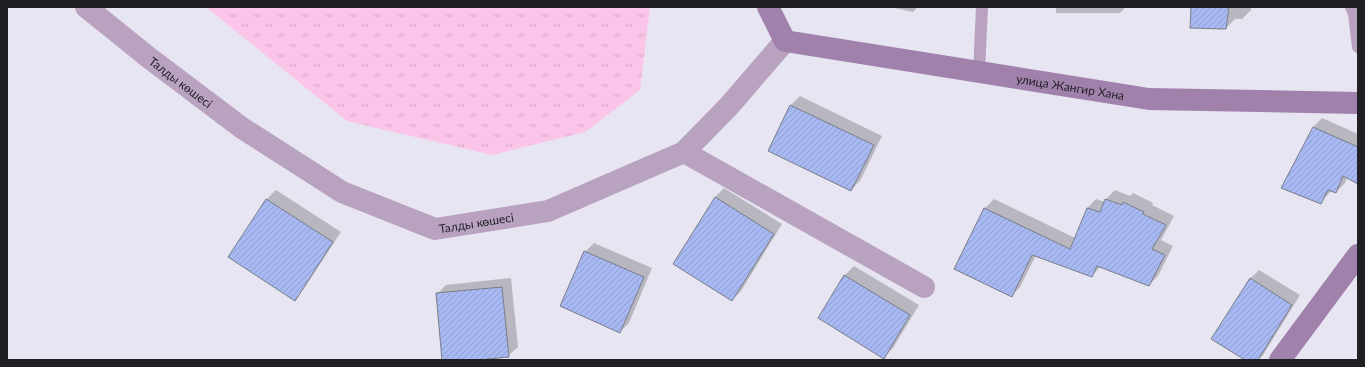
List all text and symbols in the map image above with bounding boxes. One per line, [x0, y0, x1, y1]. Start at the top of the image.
street label: Талды көшесі [146, 53, 216, 111]
street label: улица Жангир Хана [1015, 70, 1125, 102]
street label: Талды көшесі [438, 209, 515, 236]

